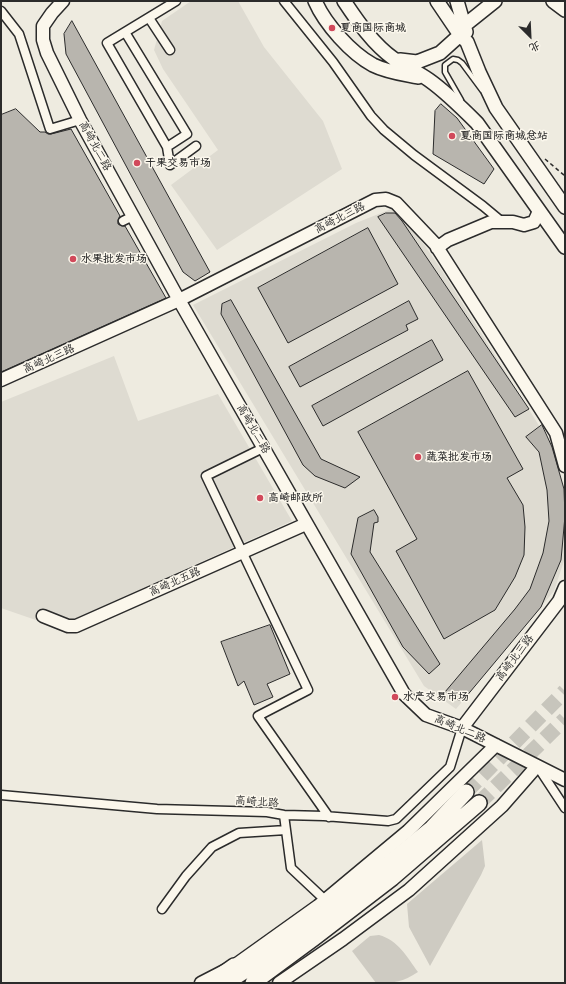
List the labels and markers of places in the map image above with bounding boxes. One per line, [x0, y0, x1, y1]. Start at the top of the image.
place label: 夏商国际商城 [340, 21, 406, 35]
marker: 夏商国际商城 [327, 23, 337, 33]
place label: 夏商国际商城总站 [460, 129, 548, 143]
marker: 夏商国际商城总站 [447, 131, 457, 141]
place label: 干果交易市场 [145, 156, 211, 170]
marker: 干果交易市场 [132, 158, 142, 168]
place label: 水果批发市场 [81, 252, 147, 266]
marker: 水果批发市场 [68, 254, 78, 264]
place label: 蔬菜批发市场 [426, 450, 492, 464]
marker: 蔬菜批发市场 [413, 452, 423, 462]
place label: 高崎邮政所 [268, 491, 323, 505]
marker: 高崎邮政所 [255, 493, 265, 503]
place label: 水产交易市场 [403, 690, 469, 704]
marker: 水产交易市场 [390, 692, 400, 702]

